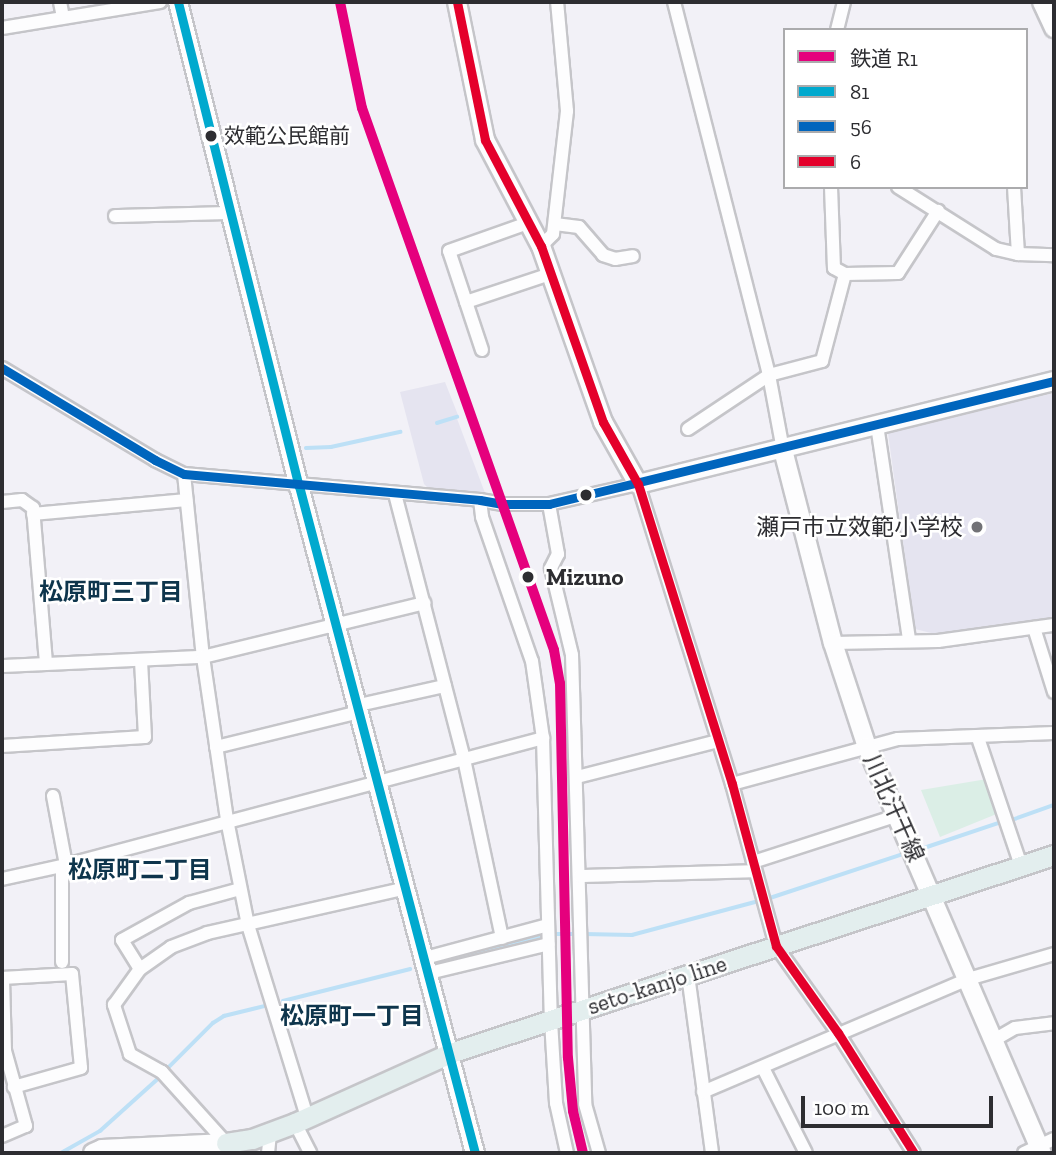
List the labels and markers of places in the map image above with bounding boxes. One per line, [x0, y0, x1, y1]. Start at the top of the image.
place label: 效範公民館前 [224, 123, 350, 149]
marker: 效範公民館前 [204, 129, 218, 143]
unlabelled marker [579, 488, 593, 502]
place label: 瀬戸市立效範小学校 [756, 513, 963, 541]
marker: 瀬戸市立效範小学校 [969, 519, 985, 535]
place label: Mizuno [546, 563, 624, 591]
marker: Mizuno [517, 566, 539, 588]

